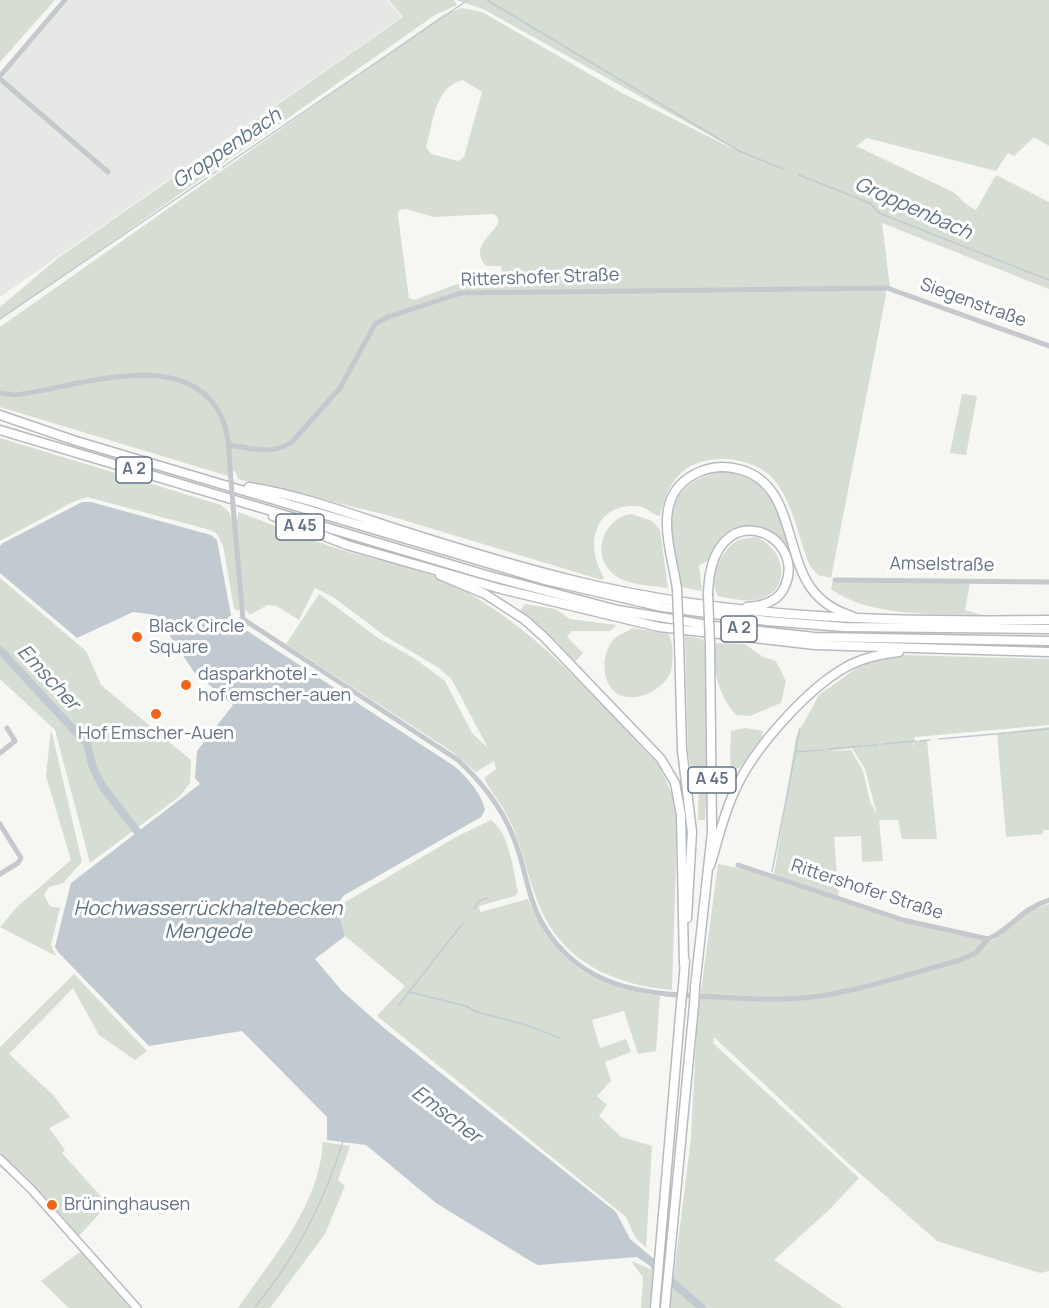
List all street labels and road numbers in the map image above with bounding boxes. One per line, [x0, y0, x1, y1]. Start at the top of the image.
street label: Rittershofer Straße [460, 264, 620, 292]
street label: Siegenstraße [917, 274, 1029, 332]
road number: A 2 [116, 457, 152, 483]
road number: A 45 [276, 514, 324, 540]
street label: Amselstraße [889, 553, 995, 577]
road number: A 2 [721, 616, 757, 642]
road number: A 45 [688, 767, 736, 793]
street label: Rittershofer Straße [788, 855, 946, 925]

